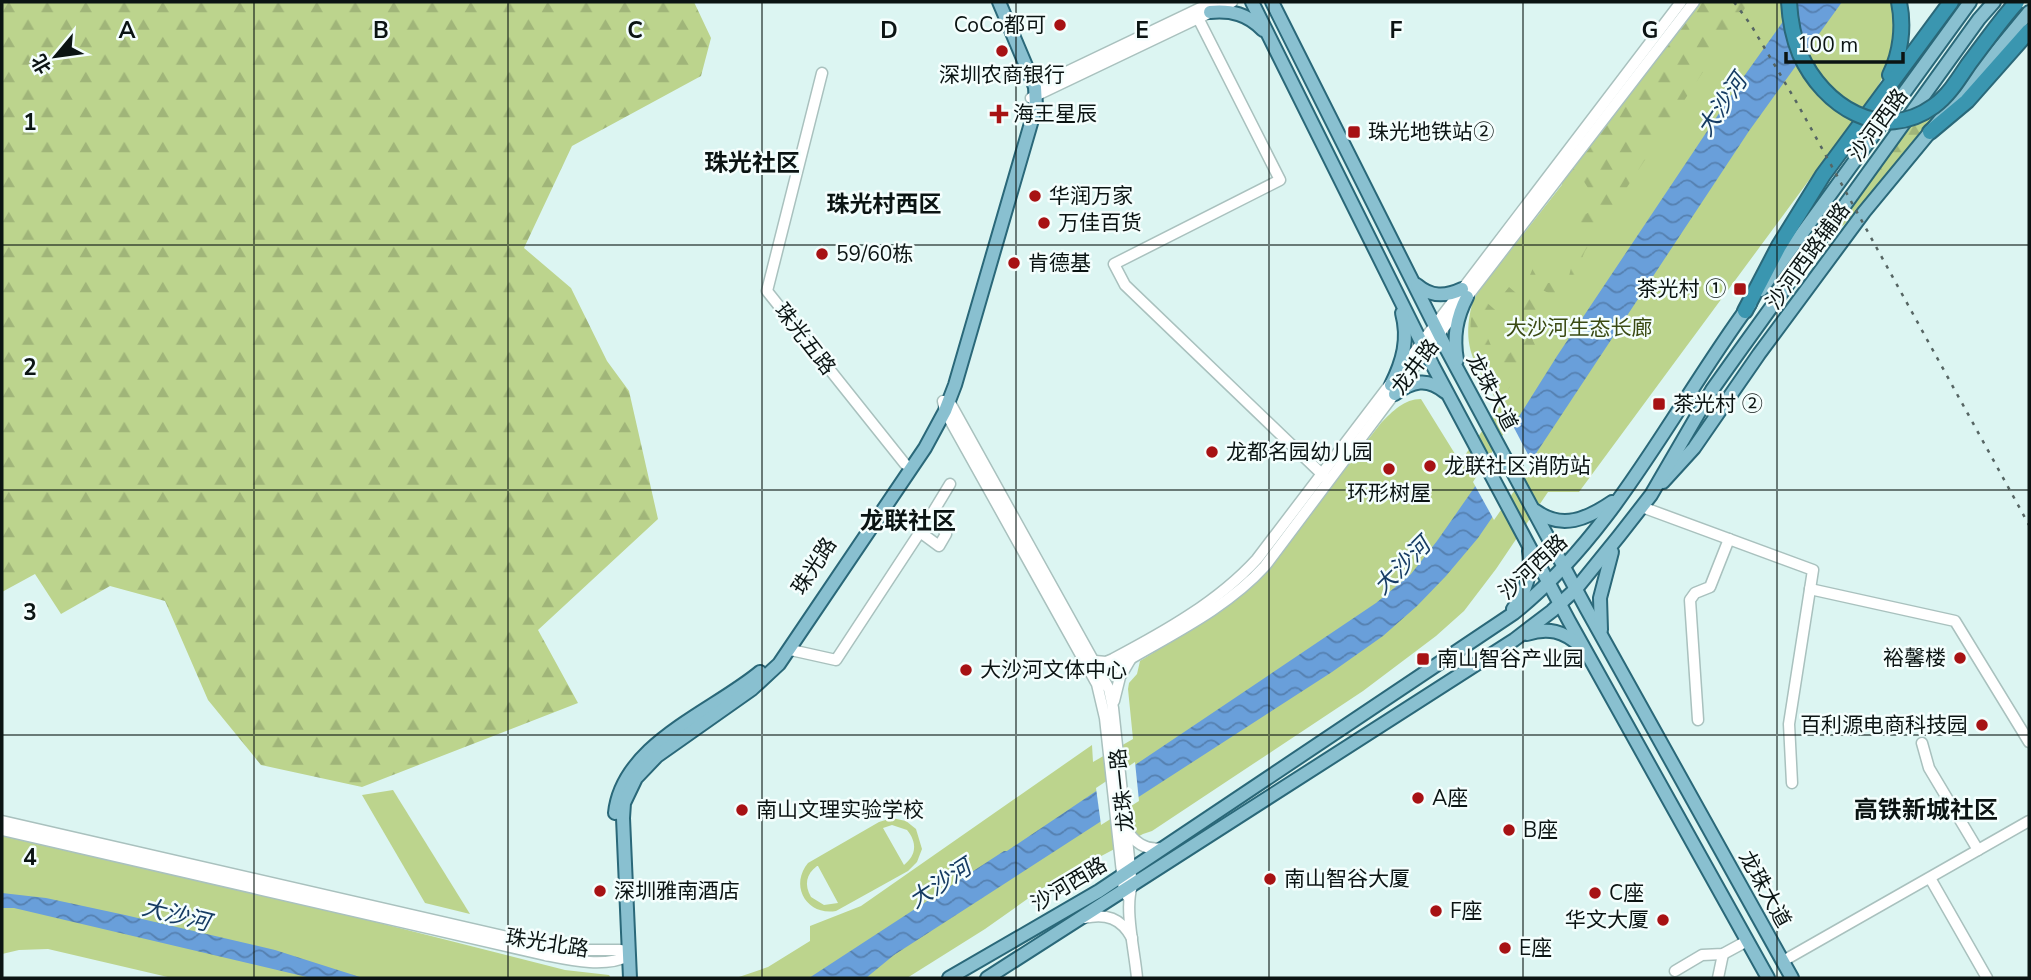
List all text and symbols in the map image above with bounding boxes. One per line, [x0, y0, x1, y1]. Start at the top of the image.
place label: CoCo都可 [954, 11, 1046, 39]
text: A [118, 15, 136, 46]
text: B [373, 15, 389, 46]
text: C [627, 15, 643, 46]
text: D [880, 15, 898, 46]
text: E [1135, 15, 1149, 46]
text: F [1390, 15, 1403, 46]
text: G [1642, 15, 1658, 46]
marker: CoCo都可 [1052, 17, 1068, 33]
north arrow [21, 21, 91, 91]
scale bar [1786, 21, 1903, 65]
text: 100 m [1797, 31, 1858, 59]
marker: 深圳农商银行 [994, 43, 1010, 59]
text: 北 [26, 49, 58, 78]
place label: 深圳农商银行 [939, 61, 1065, 89]
water label: 大沙河 [1690, 64, 1756, 142]
street label: 沙河西路 [1842, 83, 1914, 167]
place label: 海王星辰 [1013, 100, 1097, 128]
marker: 海王星辰 [991, 106, 1007, 122]
text: 1 [23, 107, 37, 138]
place label: 珠光地铁站② [1368, 118, 1494, 146]
marker: 珠光地铁站② [1346, 124, 1362, 140]
district label: 珠光社区 [704, 147, 800, 179]
place label: 华润万家 [1049, 182, 1133, 210]
marker: 华润万家 [1027, 188, 1043, 204]
district label: 珠光村西区 [827, 189, 942, 220]
street label: 沙河西路辅路 [1760, 197, 1856, 315]
place label: 万佳百货 [1058, 209, 1142, 237]
marker: 万佳百货 [1036, 215, 1052, 231]
place label: 59/60栋 [836, 240, 913, 268]
marker: 59/60栋 [814, 246, 830, 262]
place label: 肯德基 [1028, 249, 1091, 277]
marker: 肯德基 [1006, 255, 1022, 271]
place label: 茶光村 ① [1637, 275, 1726, 303]
marker: 茶光村 ① [1732, 281, 1748, 297]
street label: 珠光五路 [768, 297, 842, 381]
park label: 大沙河生态长廊 [1506, 314, 1653, 342]
street label: 龙井路 [1385, 333, 1445, 401]
street label: 龙珠大道 [1460, 348, 1524, 436]
text: 2 [23, 352, 37, 383]
place label: 茶光村 ② [1673, 390, 1762, 418]
marker: 茶光村 ② [1651, 396, 1667, 412]
place label: 龙都名园幼儿园 [1226, 438, 1373, 466]
marker: 龙都名园幼儿园 [1204, 444, 1220, 460]
place label: 龙联社区消防站 [1444, 452, 1591, 480]
marker: 龙联社区消防站 [1422, 458, 1438, 474]
marker: 环形树屋 [1381, 461, 1397, 477]
place label: 环形树屋 [1347, 479, 1431, 507]
district label: 龙联社区 [860, 505, 956, 537]
water label: 大沙河 [1367, 528, 1440, 601]
street label: 沙河西路 [1493, 528, 1573, 606]
street label: 珠光路 [785, 532, 843, 600]
text: 3 [23, 597, 37, 628]
place label: 裕馨楼 [1883, 644, 1946, 672]
place label: 南山智谷产业园 [1437, 645, 1584, 673]
marker: 裕馨楼 [1952, 650, 1968, 666]
marker: 南山智谷产业园 [1415, 651, 1431, 667]
place label: 大沙河文体中心 [980, 656, 1127, 684]
marker: 大沙河文体中心 [958, 662, 974, 678]
place label: 百利源电商科技园 [1800, 711, 1968, 739]
marker: 百利源电商科技园 [1974, 717, 1990, 733]
street label: 龙珠一路 [1104, 747, 1140, 833]
place label: A座 [1432, 784, 1468, 812]
marker: A座 [1410, 790, 1426, 806]
district label: 高铁新城社区 [1854, 794, 1998, 826]
place label: 南山文理实验学校 [756, 796, 924, 824]
marker: 南山文理实验学校 [734, 802, 750, 818]
place label: B座 [1523, 816, 1558, 844]
marker: B座 [1501, 822, 1517, 838]
text: 4 [23, 842, 37, 873]
street label: 龙珠大道 [1732, 845, 1798, 933]
water label: 大沙河 [903, 850, 981, 916]
street label: 沙河西路 [1026, 850, 1112, 918]
place label: 南山智谷大厦 [1284, 865, 1410, 893]
marker: 南山智谷大厦 [1262, 871, 1278, 887]
place label: 深圳雅南酒店 [614, 877, 740, 905]
place label: C座 [1609, 879, 1644, 907]
marker: 深圳雅南酒店 [592, 883, 608, 899]
marker: C座 [1587, 885, 1603, 901]
water label: 大沙河 [139, 892, 217, 939]
place label: F座 [1450, 897, 1483, 925]
marker: F座 [1428, 903, 1444, 919]
place label: 华文大厦 [1565, 906, 1649, 934]
marker: 华文大厦 [1655, 912, 1671, 928]
street label: 珠光北路 [503, 923, 591, 963]
place label: E座 [1519, 934, 1552, 962]
marker: E座 [1497, 940, 1513, 956]

